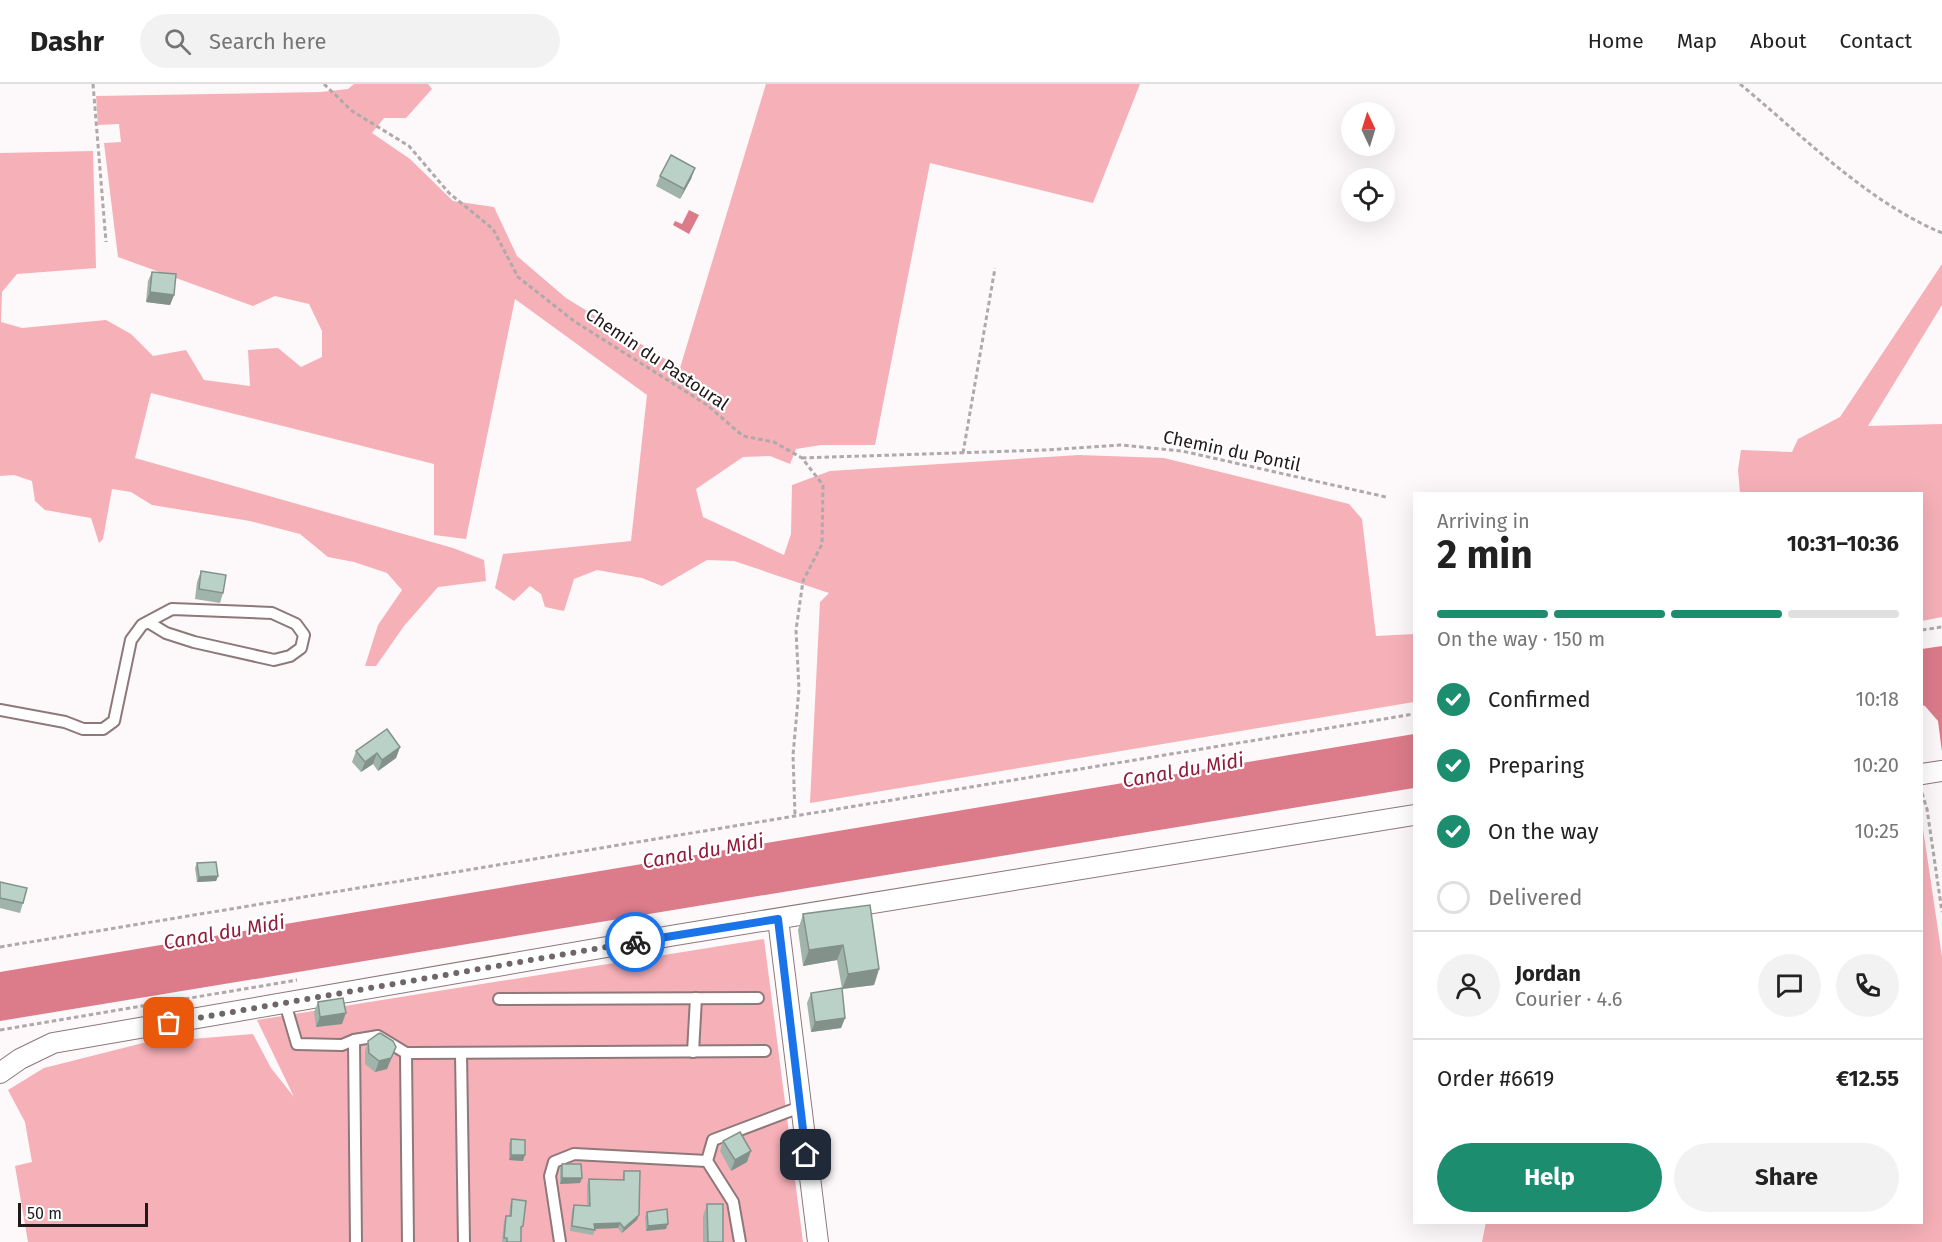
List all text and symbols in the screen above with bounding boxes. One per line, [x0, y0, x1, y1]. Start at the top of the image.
search box [140, 14, 560, 68]
text: Dashr [30, 25, 104, 58]
icon: search [161, 25, 194, 58]
text: Search here [209, 28, 326, 55]
text: Home [1588, 28, 1644, 54]
text: Map [1677, 28, 1717, 54]
text: About [1750, 28, 1807, 54]
text: Contact [1840, 28, 1912, 54]
north arrow [1341, 102, 1395, 156]
map controls [1341, 102, 1395, 222]
button: locate [1341, 168, 1395, 222]
street label: Chemin du Pastoural [581, 303, 733, 415]
street label: Chemin du Pontil [1161, 426, 1303, 476]
text: Arriving in [1437, 509, 1530, 533]
text: 10:31–10:36 [1787, 530, 1899, 557]
text: 2 min [1437, 532, 1533, 578]
text: On the way · 150 m [1437, 627, 1605, 651]
icon: check [1437, 683, 1470, 716]
text: Confirmed [1488, 686, 1591, 713]
text: 10:18 [1856, 687, 1899, 711]
water label: Canal du Midi [1120, 747, 1246, 792]
icon: check [1437, 749, 1470, 782]
text: Preparing [1488, 752, 1584, 779]
text: 10:20 [1853, 753, 1899, 777]
icon: check [1437, 815, 1470, 848]
text: On the way [1488, 818, 1599, 845]
text: 10:25 [1854, 819, 1899, 843]
water label: Canal du Midi [640, 828, 766, 873]
text: Delivered [1488, 884, 1583, 911]
water label: Canal du Midi [161, 909, 287, 954]
courier [605, 912, 665, 972]
icon: bike [619, 926, 652, 959]
button: person [1437, 954, 1500, 1017]
button: chat [1758, 954, 1821, 1017]
button: phone [1836, 954, 1899, 1017]
text: Jordan [1515, 960, 1581, 987]
text: Courier · 4.6 [1515, 987, 1622, 1011]
pin [143, 997, 194, 1048]
icon: bag [152, 1006, 185, 1039]
text: Order #6619 [1437, 1065, 1554, 1092]
text: €12.55 [1836, 1065, 1899, 1092]
pin [780, 1129, 831, 1180]
icon: home [789, 1138, 822, 1171]
button: Help [1437, 1143, 1662, 1212]
button: Share [1674, 1143, 1899, 1212]
scale bar [18, 1200, 148, 1228]
text: 50 m [27, 1204, 62, 1223]

